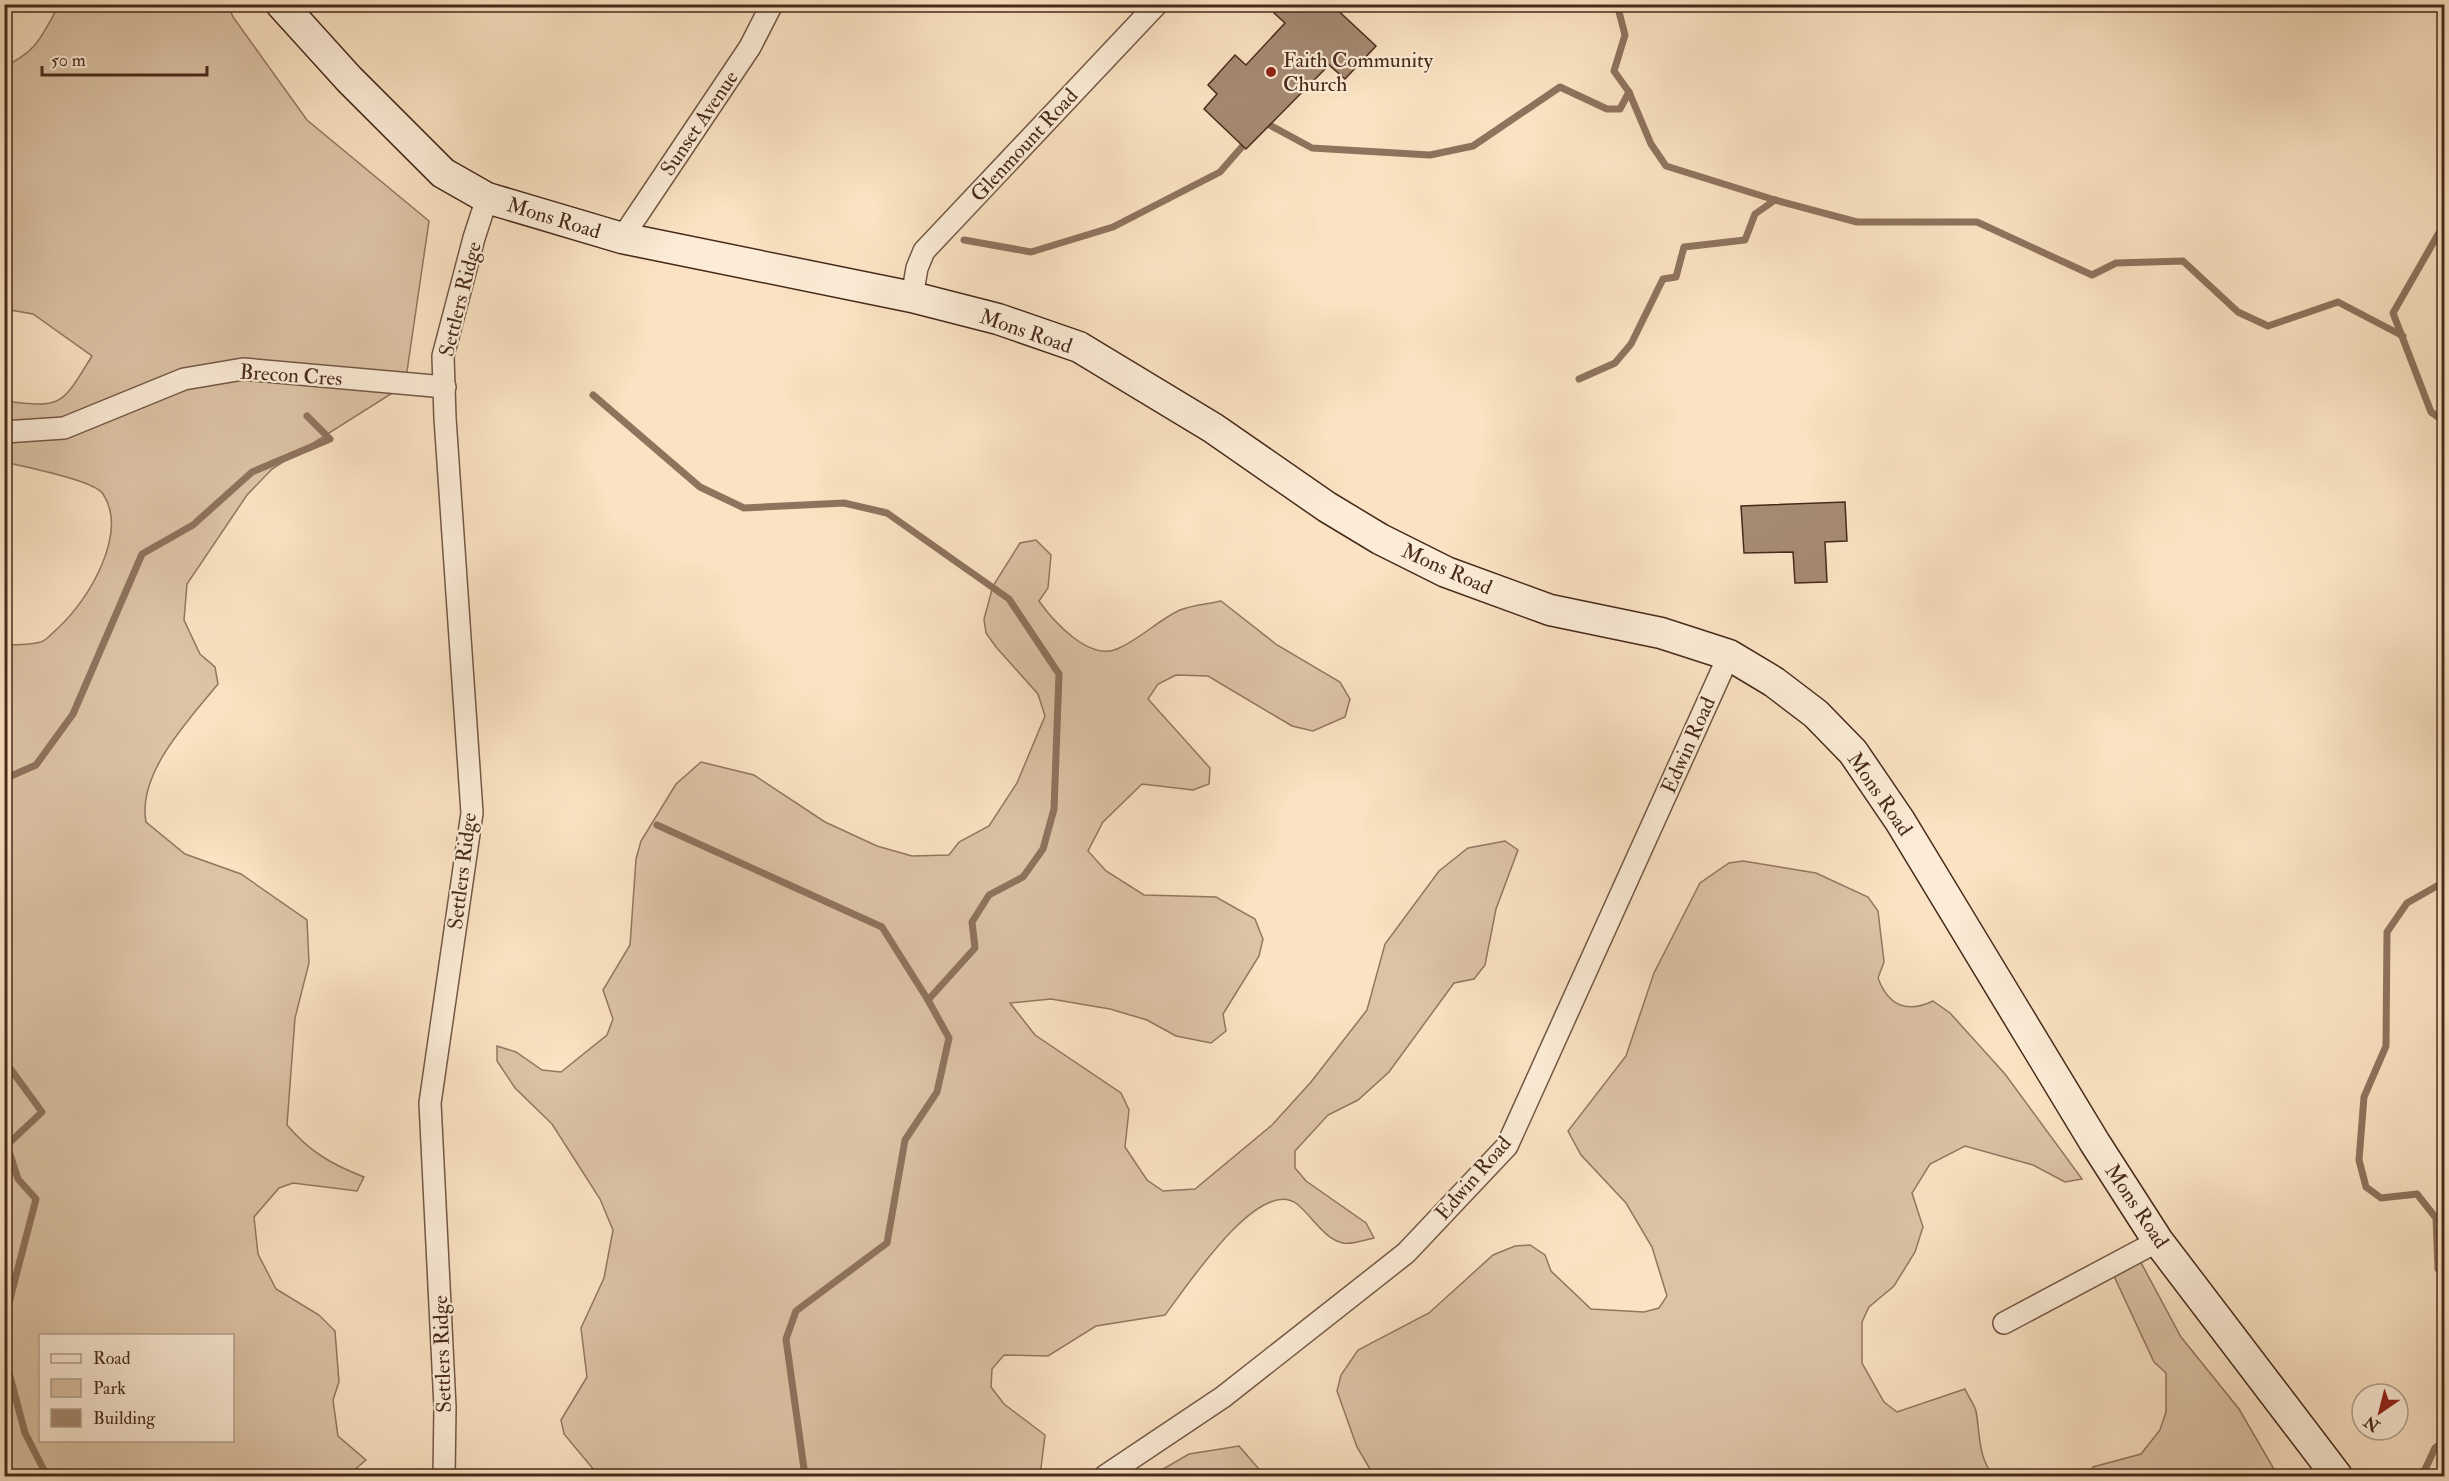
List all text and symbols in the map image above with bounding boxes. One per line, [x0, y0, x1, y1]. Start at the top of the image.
scale bar [42, 39, 207, 77]
place label: Faith Community Church [1283, 47, 1434, 98]
text: 50 m [51, 49, 86, 72]
street label: Sunset Avenue [654, 65, 745, 181]
marker: Faith Community Church [1264, 65, 1278, 79]
street label: Glenmount Road [965, 82, 1084, 208]
street label: Mons Road [504, 191, 605, 246]
street label: Settlers Ridge [433, 239, 488, 359]
street label: Mons Road [976, 303, 1076, 360]
street label: Brecon Cres [239, 358, 343, 393]
street label: Mons Road [1397, 538, 1497, 602]
street label: Edwin Road [1655, 692, 1722, 798]
street label: Mons Road [1841, 747, 1919, 842]
street label: Settlers Ridge [442, 811, 483, 931]
street label: Edwin Road [1429, 1130, 1518, 1226]
street label: Mons Road [2098, 1159, 2175, 1254]
street label: Settlers Ridge [427, 1295, 458, 1413]
legend [39, 1334, 234, 1442]
text: Road [93, 1347, 131, 1370]
text: Park [93, 1377, 126, 1400]
north arrow [2350, 1382, 2410, 1442]
text: Building [93, 1407, 156, 1430]
text: N [2360, 1411, 2384, 1436]

